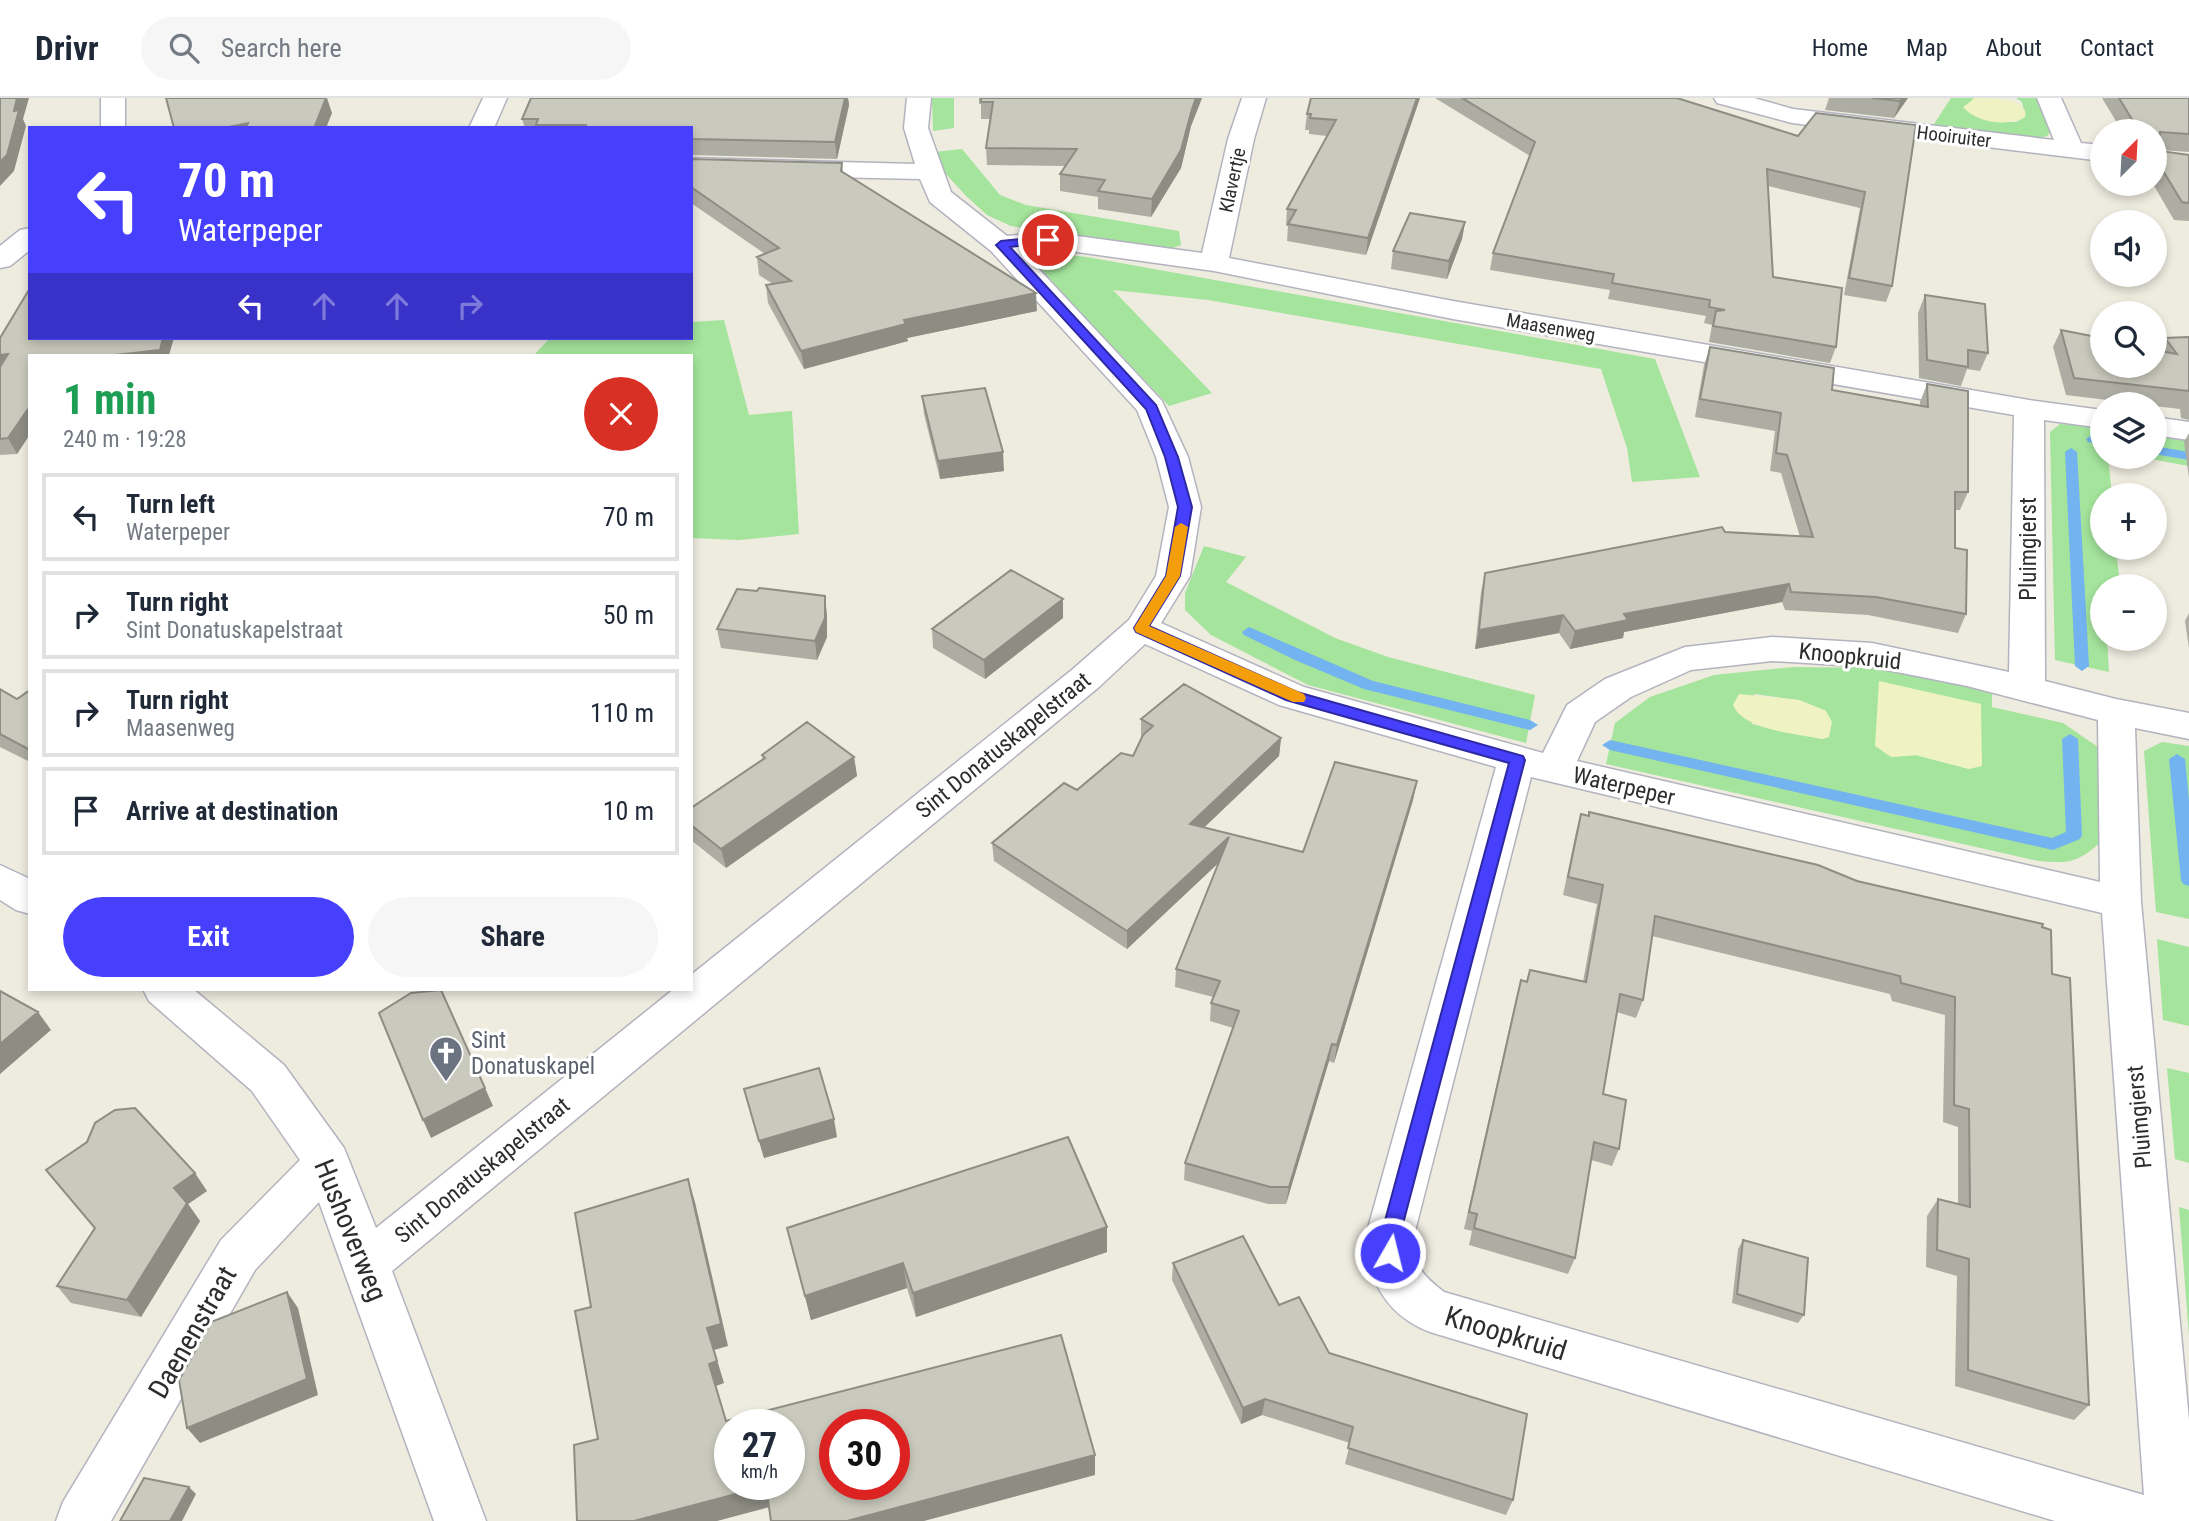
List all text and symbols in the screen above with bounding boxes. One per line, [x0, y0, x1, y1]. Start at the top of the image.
search box [141, 17, 631, 80]
text: Drivr [35, 29, 99, 68]
icon: search [165, 29, 203, 67]
text: Search here [221, 33, 342, 63]
text: Home [1812, 34, 1868, 62]
text: Map [1906, 34, 1948, 62]
text: About [1986, 34, 2042, 62]
text: Contact [2080, 34, 2154, 62]
north arrow [2090, 119, 2166, 196]
map controls [2090, 119, 2167, 651]
street label: Hooiruiter [1915, 121, 1993, 152]
street label: Klavertje [1214, 146, 1251, 215]
text: 70 m [178, 152, 275, 209]
icon: left [63, 154, 154, 245]
pin [1018, 210, 1078, 270]
button: sound [2090, 210, 2167, 287]
text: Waterpeper [178, 211, 323, 249]
icon: arrive [1029, 221, 1067, 259]
icon: left [232, 287, 270, 325]
icon: ahead [305, 287, 343, 325]
icon: ahead [378, 287, 416, 325]
icon: right [451, 287, 489, 325]
button: search [2090, 301, 2167, 378]
street label: Maasenweg [1505, 308, 1597, 347]
text: 1 min [63, 375, 156, 424]
button: close [584, 377, 658, 451]
button: layers [2090, 392, 2167, 469]
text: 240 m · 19:28 [63, 426, 187, 453]
button: + [2090, 483, 2167, 560]
text: Turn left [126, 489, 215, 519]
street label: Pluimgierst [2015, 497, 2042, 601]
icon: left [67, 498, 105, 536]
text: 70 m [603, 502, 654, 532]
text: Waterpeper [126, 519, 230, 546]
button: − [2090, 574, 2167, 651]
text: Turn right [126, 587, 228, 617]
icon: right [67, 596, 105, 634]
text: 50 m [603, 600, 654, 630]
text: Sint Donatuskapelstraat [126, 617, 343, 644]
street label: Knoopkruid [1797, 638, 1903, 675]
street label: Sint Donatuskapelstraat [910, 667, 1096, 824]
text: Turn right [126, 685, 228, 715]
icon: right [67, 694, 105, 732]
text: 110 m [590, 698, 654, 728]
text: Maasenweg [126, 715, 235, 742]
street label: Waterpeper [1570, 762, 1678, 811]
icon: arrive [67, 792, 105, 830]
text: Arrive at destination [126, 796, 338, 826]
text: 10 m [603, 796, 654, 826]
button: Exit [63, 897, 354, 977]
button: Share [368, 897, 658, 977]
place label: Sint Donatuskapel [471, 1027, 595, 1080]
church icon: Sint Donatuskapel [427, 1034, 465, 1083]
street label: Pluimgierst [2122, 1064, 2157, 1170]
street label: Sint Donatuskapelstraat [389, 1092, 575, 1249]
street label: Hushoverweg [307, 1155, 394, 1306]
position arrow [1353, 1216, 1427, 1290]
street label: Daenenstraat [141, 1260, 243, 1404]
street label: Knoopkruid [1441, 1299, 1571, 1368]
speed limit sign: 30 [819, 1409, 910, 1500]
text: 27 [742, 1425, 777, 1466]
text: km/h [741, 1461, 778, 1482]

